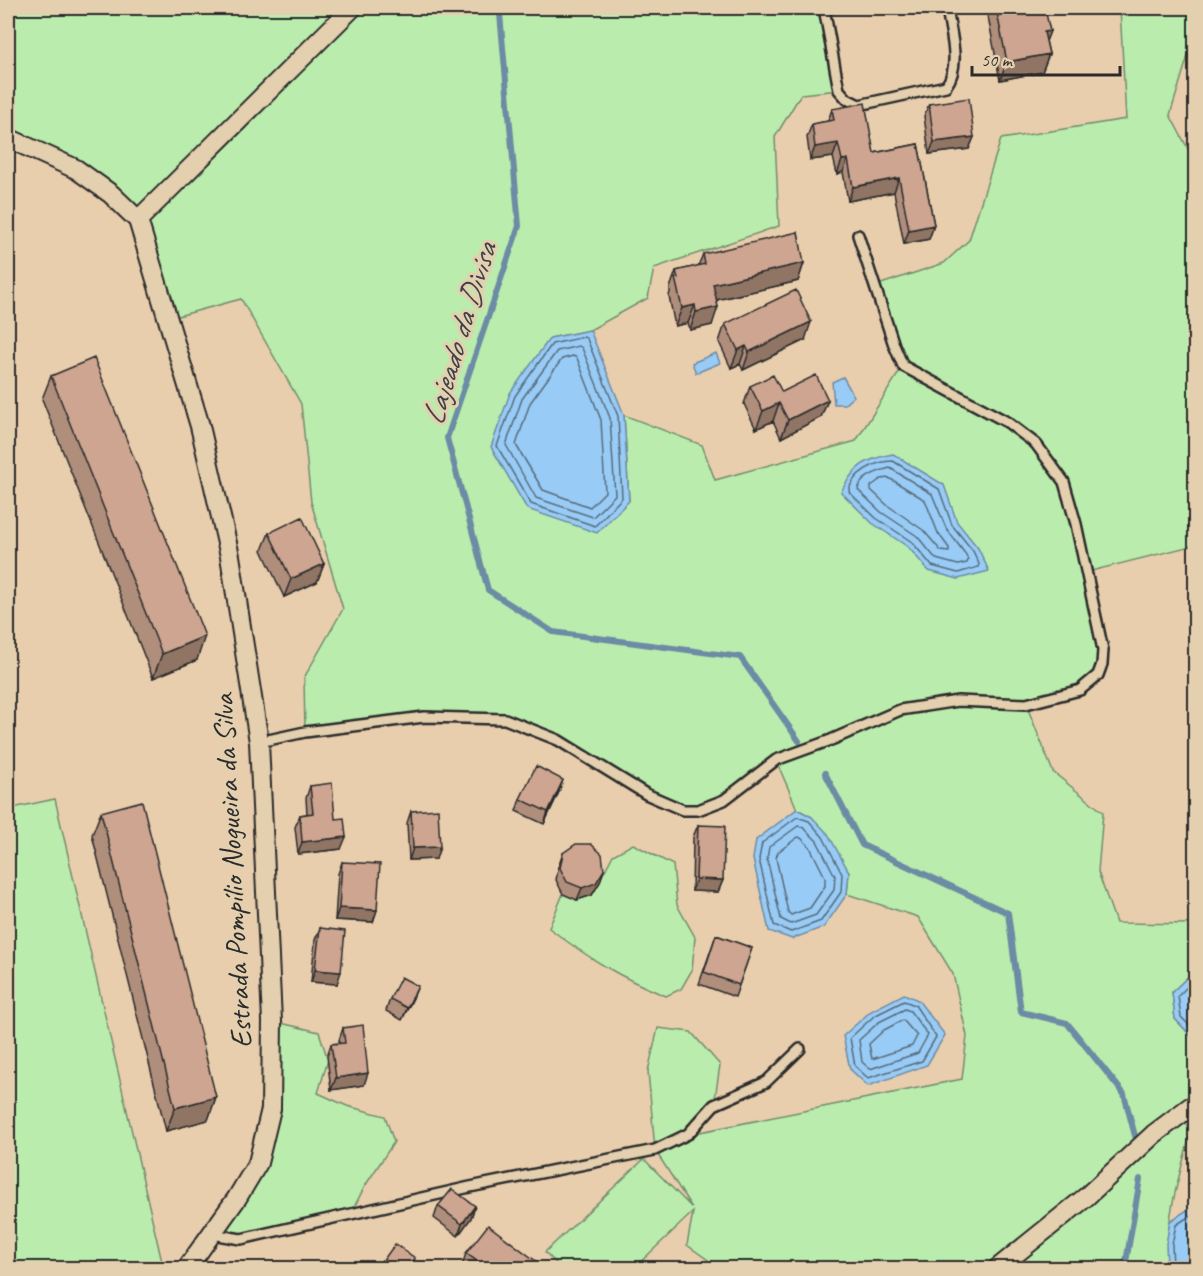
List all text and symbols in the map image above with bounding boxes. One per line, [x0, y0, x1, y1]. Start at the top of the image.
scale bar [972, 39, 1120, 77]
text: 50 m [981, 49, 1014, 71]
water label: Lajeado da Divisa [412, 235, 507, 430]
street label: Estrada Pompílio Nogueira da Silva [204, 691, 260, 1049]

